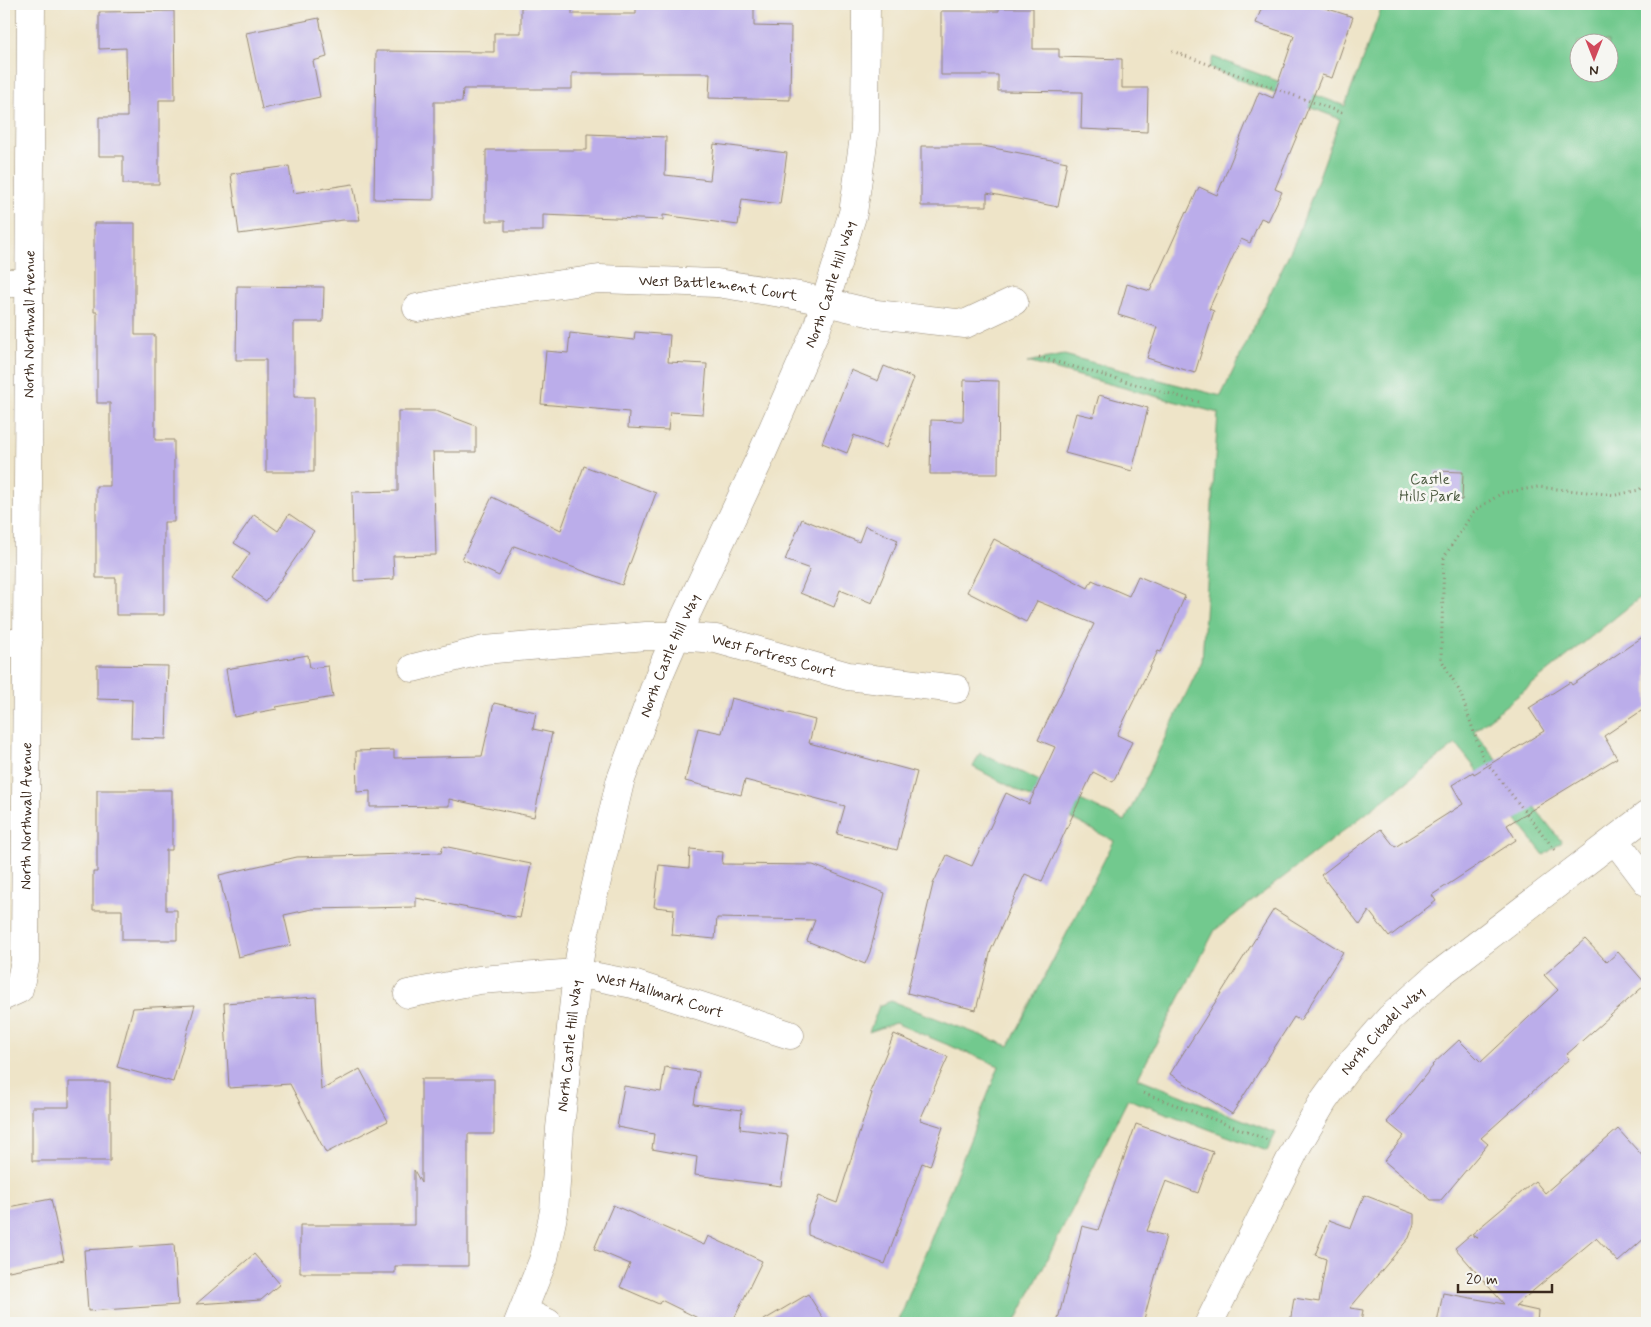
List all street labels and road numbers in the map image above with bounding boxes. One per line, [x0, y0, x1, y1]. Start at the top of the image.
street label: North Castle Hill Way [801, 218, 861, 351]
street label: North Northwall Avenue [20, 250, 40, 398]
street label: West Battlement Court [638, 271, 799, 307]
street label: North Castle Hill Way [636, 591, 706, 720]
street label: West Fortress Court [709, 629, 838, 683]
street label: North Northwall Avenue [16, 742, 37, 890]
street label: West Hallmark Court [594, 968, 726, 1024]
street label: North Castle Hill Way [553, 979, 587, 1113]
street label: North Citadel Way [1336, 982, 1430, 1079]

